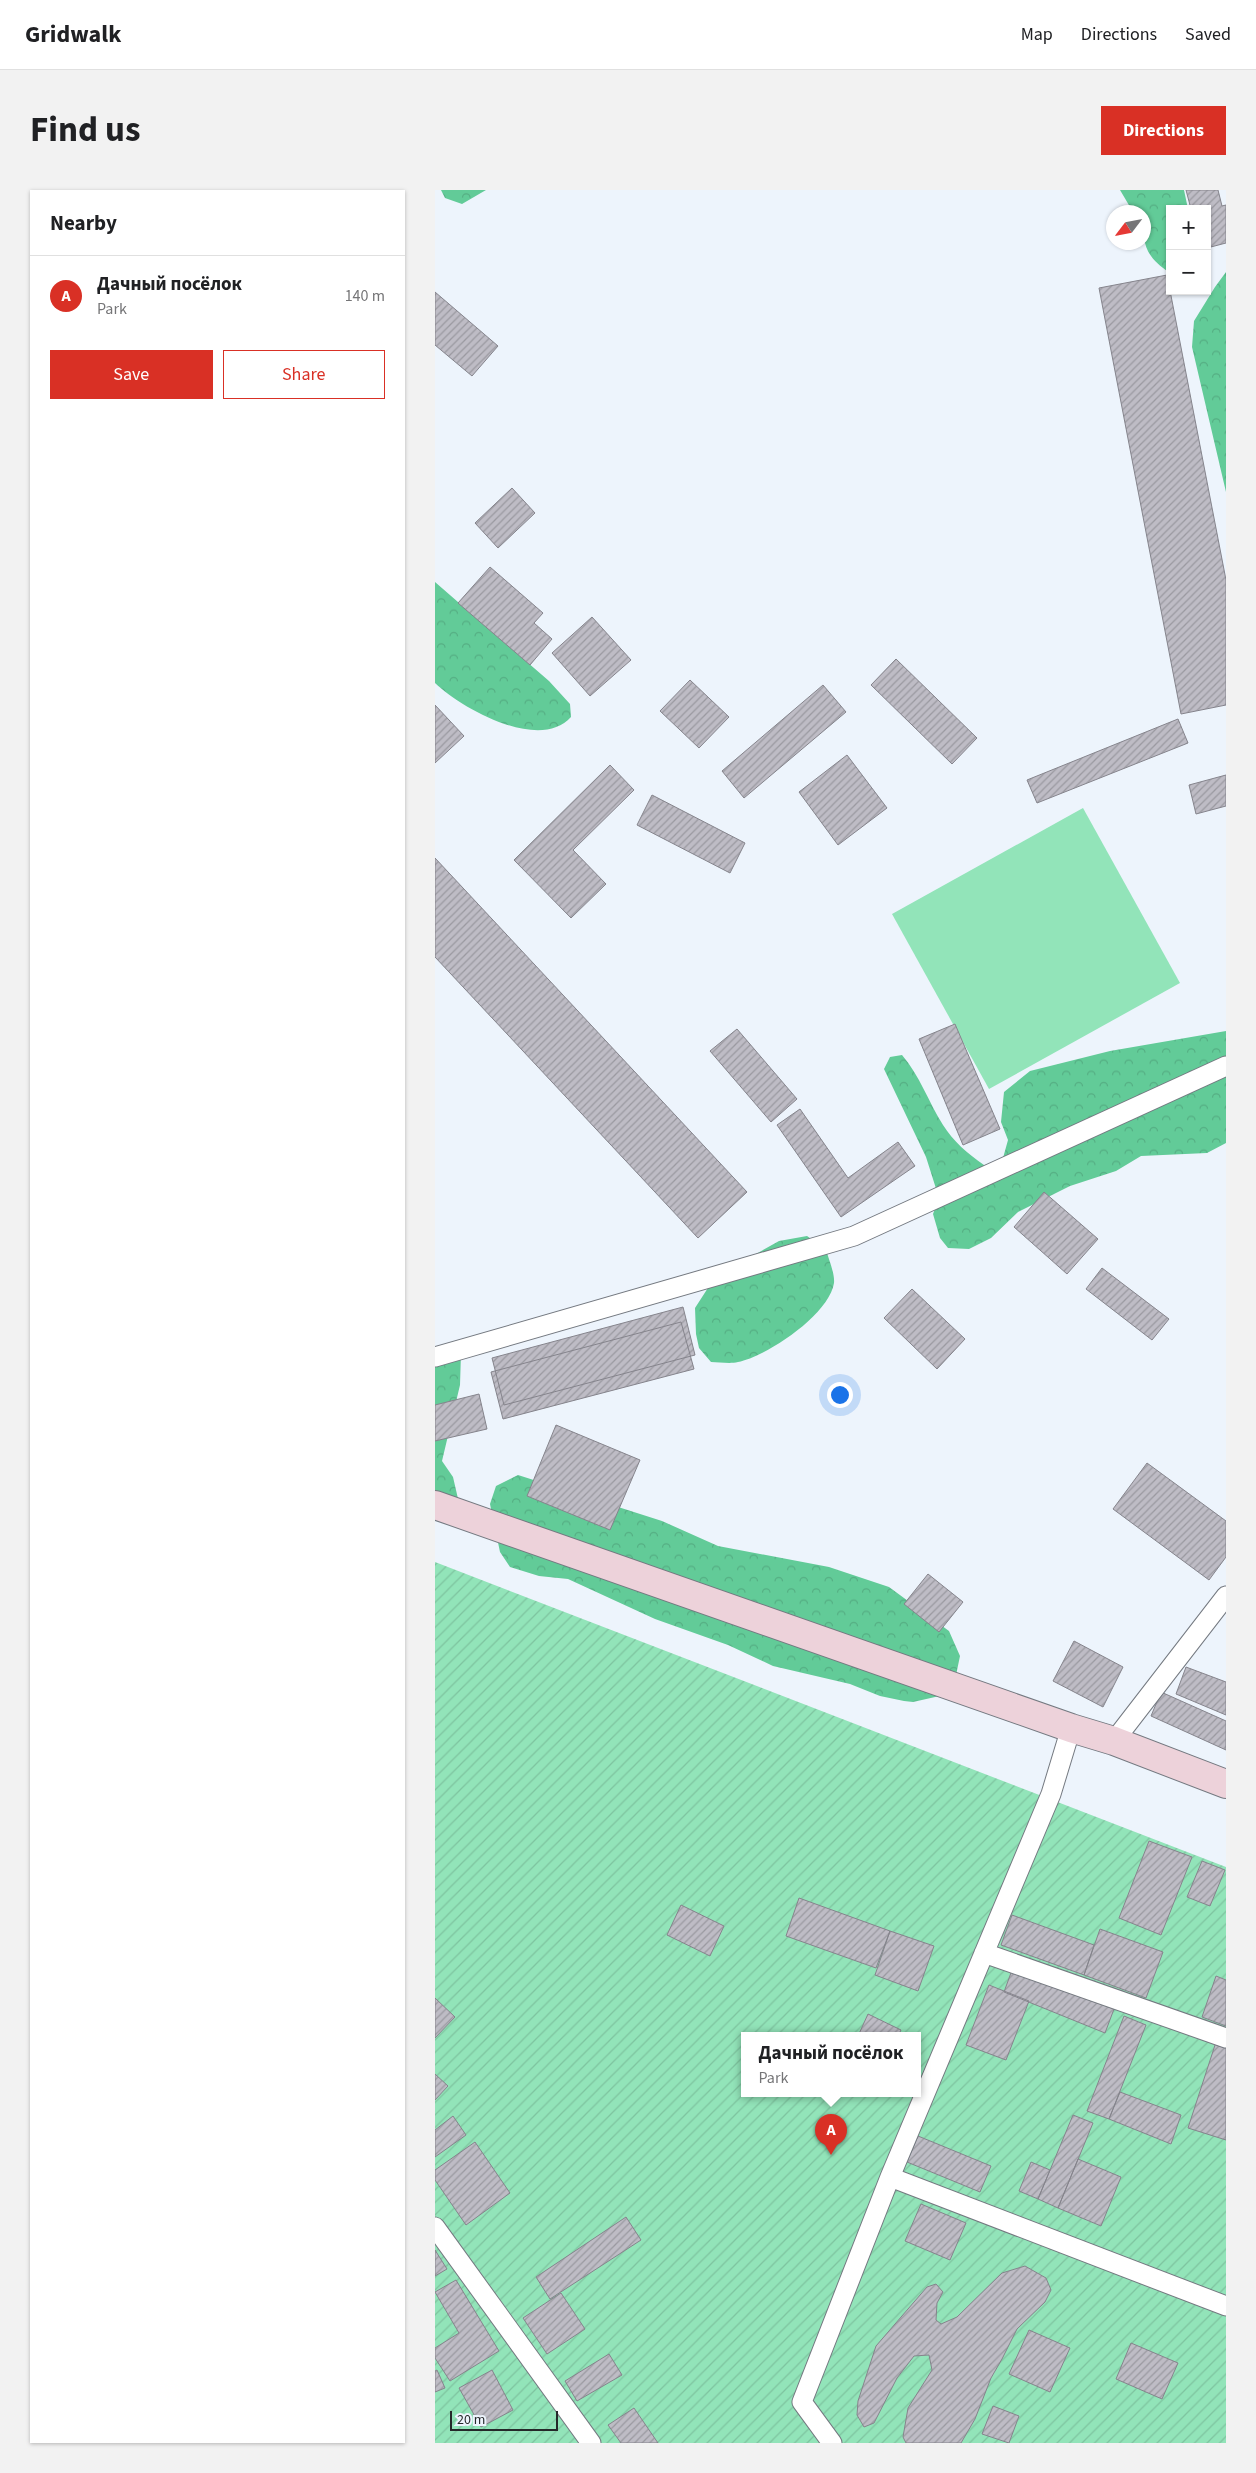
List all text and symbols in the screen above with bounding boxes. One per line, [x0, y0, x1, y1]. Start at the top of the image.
text: Gridwalk [25, 17, 121, 52]
text: Map [1021, 22, 1053, 47]
text: Directions [1081, 22, 1157, 47]
text: Saved [1185, 22, 1231, 47]
text: Find us [30, 105, 140, 155]
button: Directions [1101, 106, 1226, 155]
north arrow [1106, 205, 1151, 250]
map controls [1166, 205, 1211, 295]
button: + [1166, 205, 1211, 250]
text: Nearby [50, 208, 117, 238]
button: − [1166, 250, 1211, 295]
text: Дачный посёлок [97, 271, 242, 298]
text: A [61, 285, 71, 307]
text: 140 m [345, 285, 385, 307]
text: Park [97, 298, 127, 320]
button: Save [50, 350, 213, 399]
button: Share [223, 350, 385, 399]
your location [827, 1382, 853, 1408]
popup [741, 2032, 921, 2097]
text: Дачный посёлок [759, 2040, 903, 2067]
text: Park [759, 2067, 788, 2089]
pin: A [815, 2114, 847, 2155]
scale bar [450, 2408, 557, 2431]
text: 20 m [457, 2410, 485, 2430]

